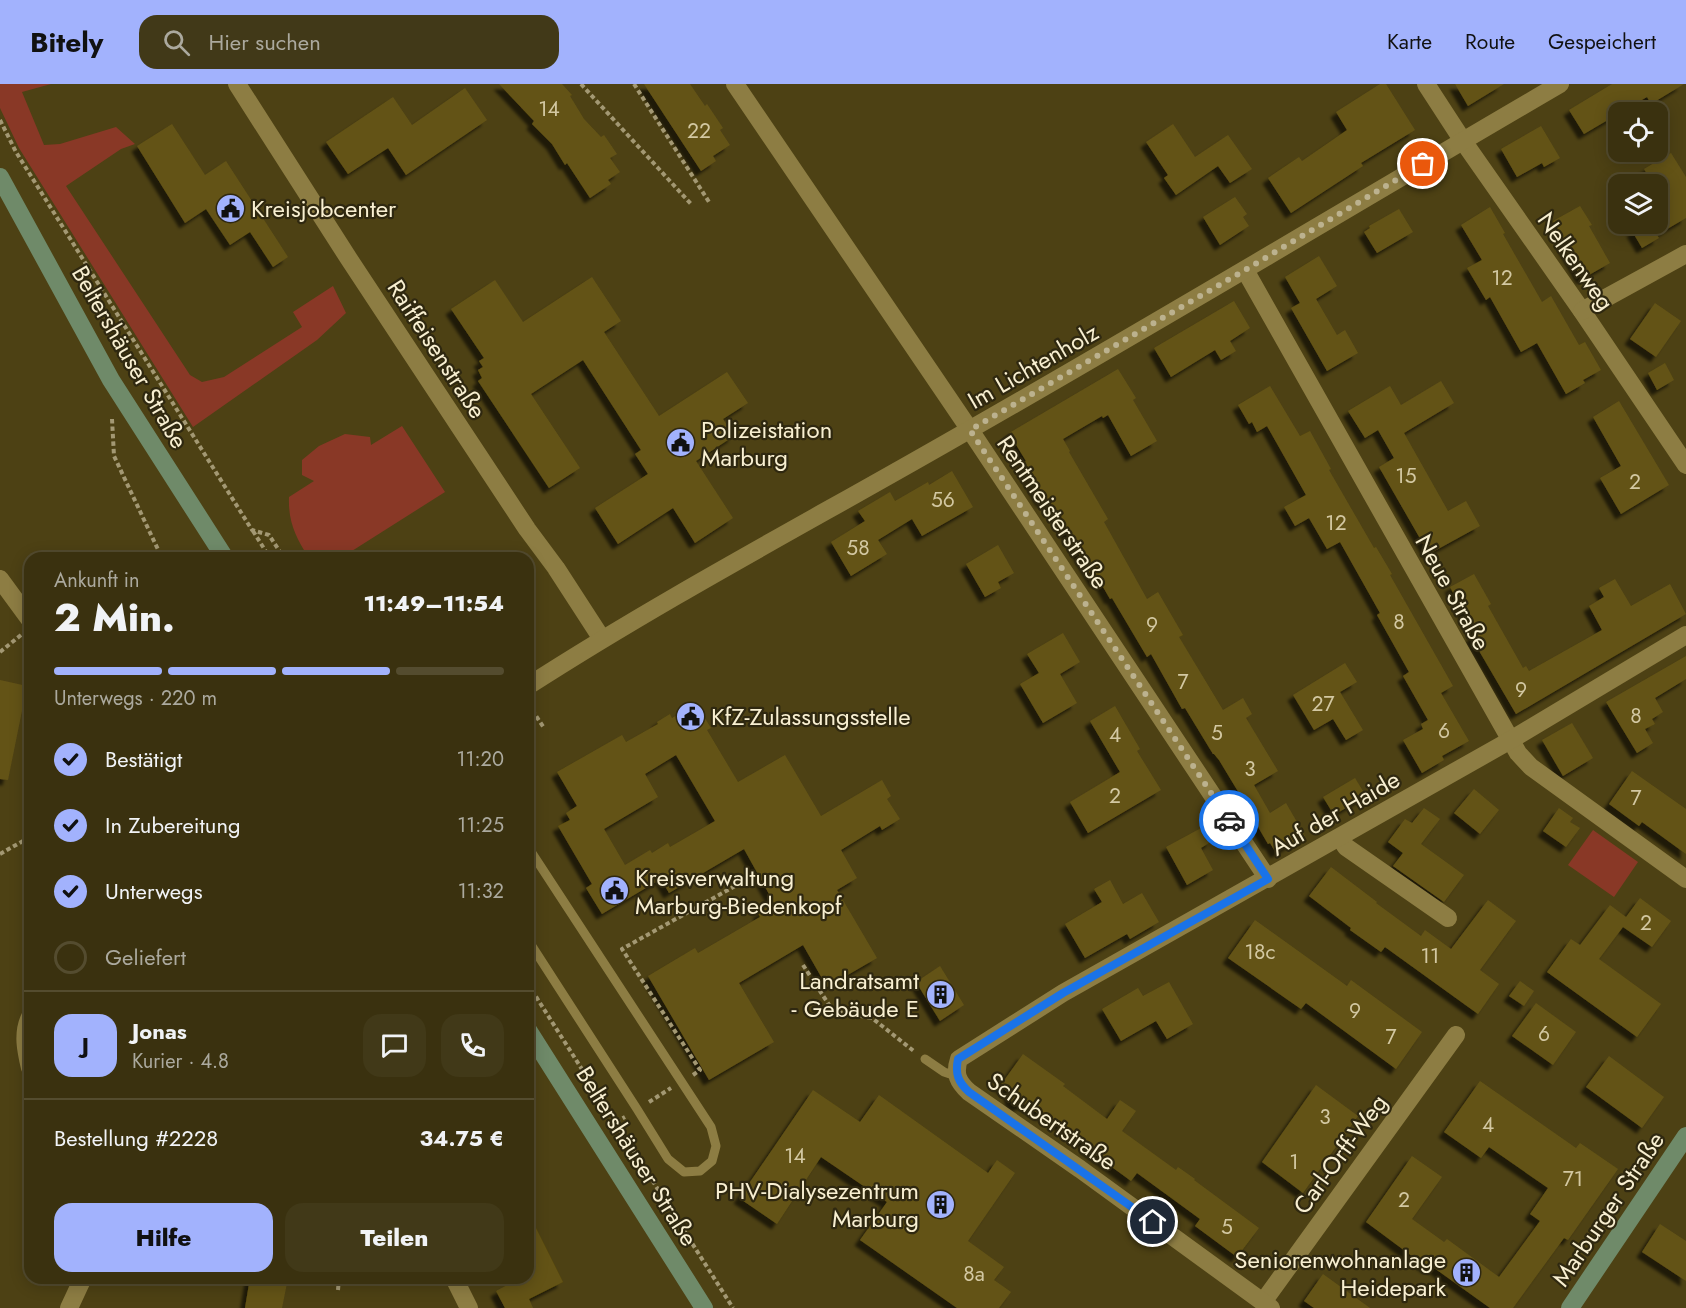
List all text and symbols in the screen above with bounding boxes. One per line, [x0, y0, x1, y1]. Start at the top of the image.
search box [139, 15, 559, 69]
text: Bitely [30, 22, 103, 63]
icon: search [160, 26, 193, 59]
text: Hier suchen [208, 26, 321, 58]
text: Karte [1387, 27, 1432, 57]
text: Route [1465, 27, 1515, 57]
text: Gespeichert [1548, 27, 1656, 57]
house number: 14 [538, 94, 560, 124]
map controls [1608, 102, 1668, 234]
button: locate [1608, 102, 1668, 162]
house number: 22 [687, 116, 711, 146]
pin [1397, 138, 1448, 189]
icon: bag [1406, 147, 1439, 180]
button: layers [1608, 174, 1668, 234]
place label: Kreisjobcenter [251, 191, 397, 226]
public building icon: Kreisjobcenter [214, 192, 246, 224]
street label: Nelkenweg [1529, 204, 1623, 318]
street label: Beltershäuser Straße [63, 259, 197, 455]
house number: 12 [1491, 263, 1513, 293]
street label: Raiffeisenstraße [379, 273, 495, 425]
street label: Im Lichtenholz [961, 314, 1105, 418]
place label: Polizeistation Marburg [701, 412, 832, 475]
public building icon: Polizeistation Marburg [664, 427, 696, 459]
street label: Rentmeisterstraße [989, 428, 1117, 596]
house number: 15 [1395, 461, 1417, 491]
house number: 2 [1629, 467, 1641, 497]
house number: 56 [931, 485, 955, 515]
house number: 12 [1325, 508, 1347, 538]
street label: Neue Straße [1407, 528, 1499, 656]
house number: 58 [846, 533, 870, 563]
text: Ankunft in [54, 566, 140, 595]
text: 11:49–11:54 [363, 587, 504, 619]
text: 2 Min. [54, 589, 175, 646]
house number: 8 [1393, 607, 1405, 637]
house number: 9 [1146, 610, 1158, 640]
house number: 7 [1177, 667, 1189, 697]
house number: 9 [1515, 675, 1527, 705]
text: Unterwegs · 220 m [54, 684, 217, 713]
house number: 27 [1312, 689, 1334, 719]
place label: KfZ-Zulassungsstelle [711, 699, 911, 734]
public building icon: KfZ-Zulassungsstelle [674, 700, 706, 732]
house number: 8 [1630, 701, 1642, 731]
house number: 6 [1438, 716, 1450, 746]
house number: 5 [1211, 718, 1223, 748]
house number: 4 [1109, 720, 1121, 750]
icon: check [54, 743, 87, 776]
text: Bestätigt [105, 743, 182, 775]
text: 11:20 [457, 745, 504, 774]
house number: 3 [1244, 754, 1256, 784]
street label: Auf der Haide [1264, 762, 1406, 864]
house number: 2 [1109, 781, 1121, 811]
house number: 7 [1630, 783, 1642, 813]
courier [1199, 790, 1259, 850]
icon: car [1213, 804, 1246, 837]
icon: check [54, 809, 87, 842]
text: In Zubereitung [105, 809, 240, 841]
text: 11:25 [457, 811, 504, 840]
place label: Kreisverwaltung Marburg-Biedenkopf [635, 860, 843, 923]
icon: check [54, 875, 87, 908]
text: Unterwegs [105, 875, 203, 907]
public building icon: Kreisverwaltung Marburg-Biedenkopf [598, 875, 630, 907]
text: 11:32 [458, 877, 504, 906]
house number: 2 [1640, 908, 1652, 938]
house number: 18c [1245, 937, 1275, 967]
text: Geliefert [105, 941, 186, 973]
house number: 11 [1421, 941, 1439, 971]
place label: Landratsamt - Gebäude E [791, 963, 919, 1026]
building icon: Landratsamt - Gebäude E [924, 978, 956, 1010]
house number: 9 [1349, 996, 1361, 1026]
button: chat [363, 1014, 426, 1077]
button: phone [441, 1014, 504, 1077]
text: Jonas [132, 1015, 187, 1047]
house number: 6 [1538, 1019, 1550, 1049]
house number: 7 [1385, 1022, 1397, 1052]
text: J [82, 1029, 89, 1061]
text: Kurier · 4.8 [132, 1047, 229, 1076]
street label: Beltershäuser Straße [568, 1059, 706, 1253]
street label: Schubertstraße [980, 1063, 1124, 1179]
street label: Carl-Orff-Weg [1285, 1087, 1395, 1221]
house number: 3 [1319, 1102, 1331, 1132]
house number: 4 [1482, 1110, 1494, 1140]
text: Bestellung #2228 [54, 1122, 218, 1154]
text: 34.75 € [419, 1122, 504, 1154]
street label: Marburger Straße [1543, 1125, 1673, 1293]
house number: 14 [784, 1141, 806, 1171]
house number: 1 [1289, 1147, 1299, 1177]
house number: 71 [1563, 1164, 1583, 1194]
place label: PHV-Dialysezentrum Marburg [715, 1173, 919, 1236]
house number: 2 [1398, 1185, 1410, 1215]
building icon: PHV-Dialysezentrum Marburg [924, 1188, 956, 1220]
pin [1127, 1196, 1178, 1247]
button: Hilfe [54, 1203, 273, 1272]
button: Teilen [285, 1203, 504, 1272]
icon: home [1136, 1205, 1169, 1238]
house number: 5 [1221, 1212, 1233, 1242]
place label: Seniorenwohnanlage Heidepark [1234, 1242, 1446, 1305]
building icon: Seniorenwohnanlage Heidepark [1451, 1257, 1483, 1289]
house number: 8a [963, 1259, 985, 1289]

